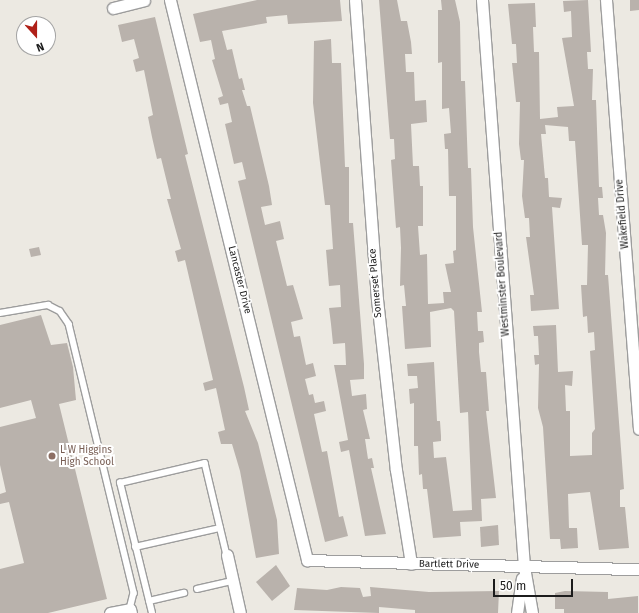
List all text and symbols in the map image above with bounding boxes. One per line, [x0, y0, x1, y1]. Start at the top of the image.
north arrow [16, 16, 56, 56]
text: N [34, 39, 46, 54]
street label: Wakefield Drive [614, 179, 632, 249]
street label: Westminster Boulevard [493, 231, 513, 337]
street label: Lancaster Drive [225, 245, 253, 315]
street label: Somerset Place [367, 248, 385, 318]
place label: L W Higgins High School [60, 444, 114, 468]
marker: L W Higgins High School [47, 451, 57, 461]
street label: Bartlett Drive [419, 558, 479, 572]
scale bar [495, 571, 575, 597]
text: 50 m [500, 579, 526, 593]

